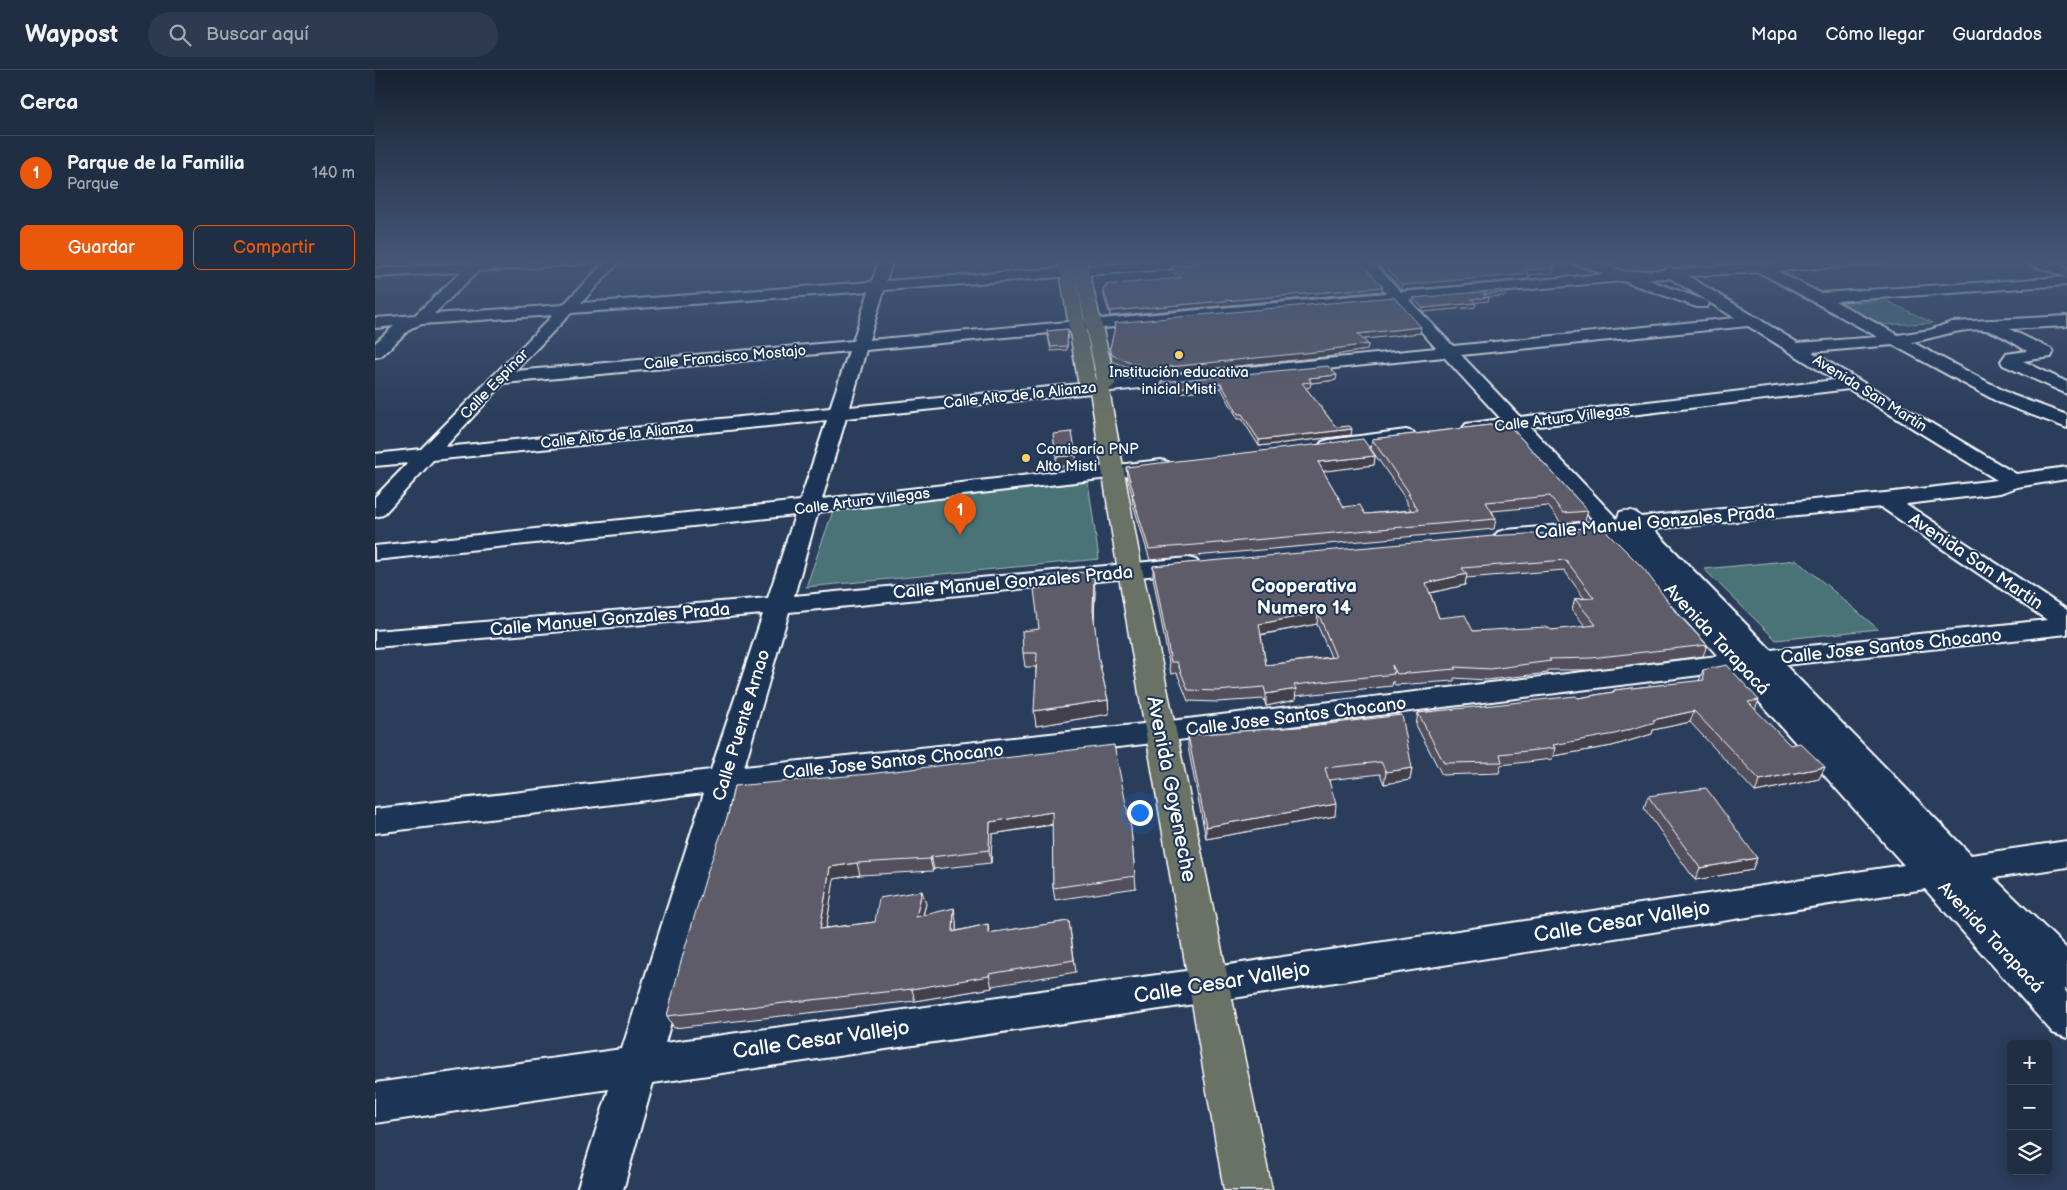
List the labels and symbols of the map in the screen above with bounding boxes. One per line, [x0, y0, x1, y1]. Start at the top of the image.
street label: Calle Francisco Mostajo [643, 341, 807, 374]
street label: Calle Espinar [456, 345, 533, 424]
marker: Institución educativa inicial Misti [1173, 349, 1185, 361]
street label: Avenida San Martín [1809, 351, 1930, 436]
place label: Institución educativa inicial Misti [1109, 363, 1249, 399]
street label: Calle Alto de la Alianza [943, 378, 1097, 413]
street label: Calle Arturo Villegas [1493, 401, 1631, 436]
street label: Calle Alto de la Alianza [540, 418, 694, 453]
place label: Comisaría PNP Alto Misti [1036, 440, 1139, 476]
marker: Comisaría PNP Alto Misti [1020, 452, 1032, 464]
street label: Calle Arturo Villegas [793, 484, 931, 519]
pin: 1 [944, 494, 976, 535]
street label: Calle Manuel Gonzales Prada [1534, 502, 1776, 543]
street label: Avenida San Martin [1905, 509, 2047, 614]
street label: Calle Manuel Gonzales Prada [892, 562, 1134, 603]
district label: Cooperativa Numero 14 [1251, 575, 1357, 620]
street label: Avenida Tarapacá [1660, 579, 1774, 699]
street label: Calle Manuel Gonzales Prada [489, 599, 731, 640]
street label: Calle Jose Santos Chocano [1779, 624, 2003, 669]
street label: Calle Puente Arnao [708, 647, 774, 803]
street label: Calle Jose Santos Chocano [1185, 693, 1408, 740]
street label: Avenida Goyeneche [1141, 694, 1202, 884]
street label: Calle Jose Santos Chocano [781, 739, 1005, 784]
your location [1127, 800, 1153, 826]
street label: Avenida Tarapacá [1934, 877, 2048, 997]
street label: Calle Cesar Vallejo [1532, 895, 1712, 948]
street label: Calle Cesar Vallejo [1132, 956, 1312, 1009]
street label: Calle Cesar Vallejo [731, 1015, 911, 1064]

